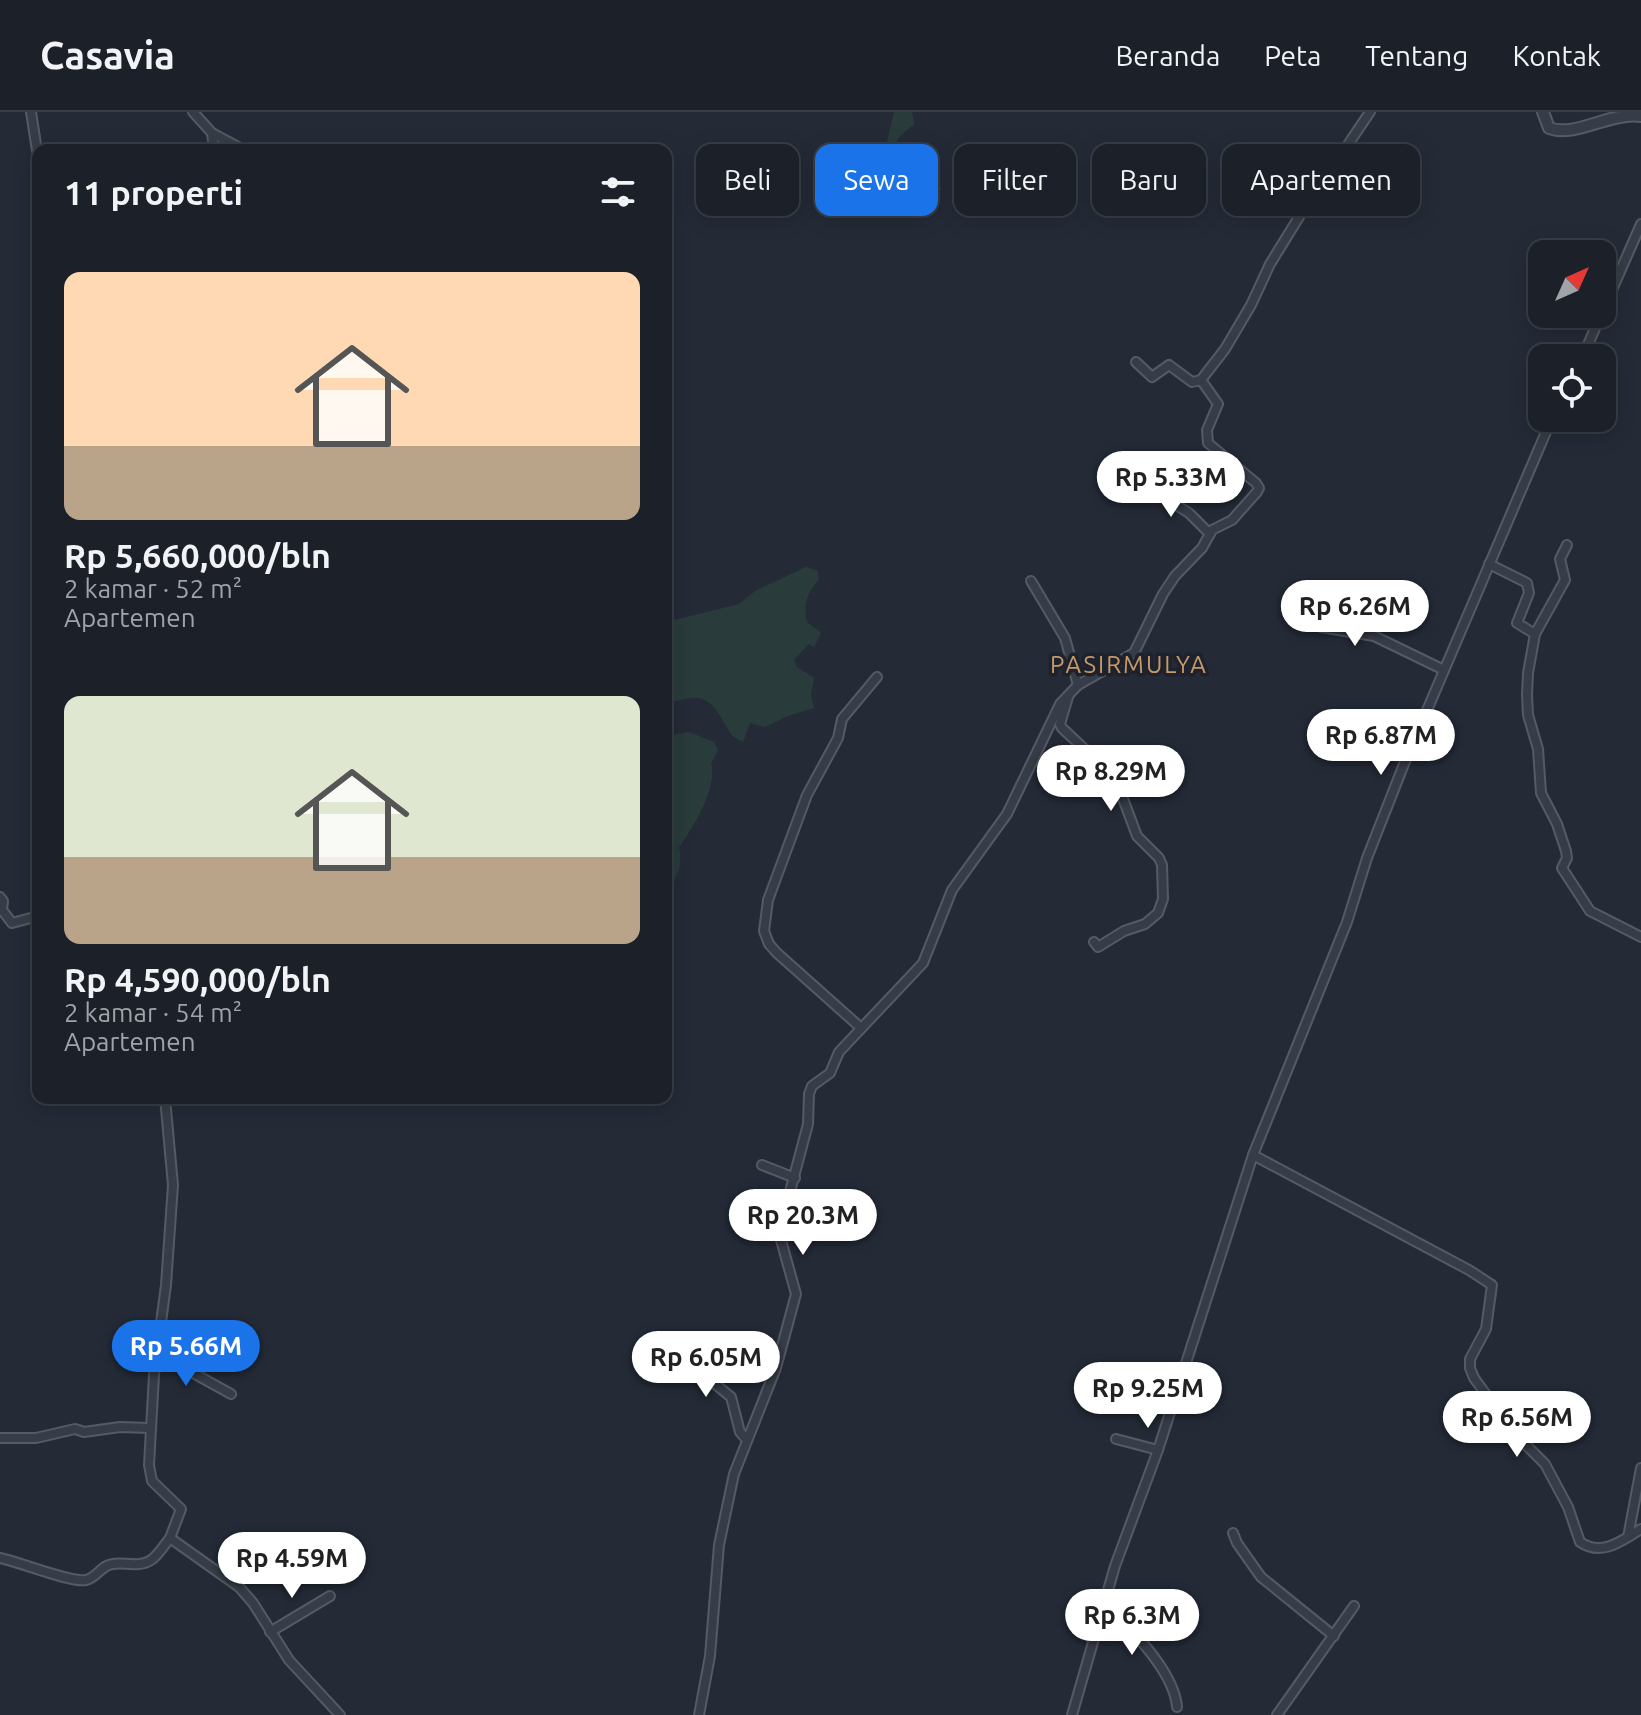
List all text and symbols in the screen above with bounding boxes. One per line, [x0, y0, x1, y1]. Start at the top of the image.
text: Casavia [40, 34, 175, 76]
text: Beranda [1115, 40, 1220, 71]
text: Peta [1264, 40, 1321, 71]
text: Tentang [1365, 40, 1468, 71]
text: Kontak [1512, 40, 1601, 71]
chip: Beli [696, 144, 799, 216]
chip: Sewa [815, 144, 938, 216]
chip: Filter [954, 144, 1076, 216]
chip: Baru [1092, 144, 1206, 216]
chip: Apartemen [1222, 144, 1420, 216]
icon: filters [596, 170, 640, 214]
text: 11 properti [64, 173, 243, 211]
north arrow [1528, 240, 1616, 328]
map controls [1528, 240, 1616, 432]
icon: home [280, 324, 424, 468]
button: locate [1528, 344, 1616, 432]
pin: Rp 5.33M [1088, 451, 1254, 519]
text: Rp 5.33M [1115, 462, 1227, 491]
text: Rp 5,660,000/bln [64, 536, 331, 574]
text: 2 kamar · 52 m² [64, 574, 242, 603]
pin: Rp 6.26M [1272, 580, 1438, 648]
text: Rp 6.26M [1299, 591, 1411, 620]
text: Apartemen [64, 603, 195, 632]
district label: PASIRMULYA [1050, 651, 1208, 678]
pin: Rp 6.87M [1298, 709, 1464, 777]
text: Rp 6.87M [1325, 720, 1437, 749]
pin: Rp 8.29M [1028, 745, 1194, 813]
icon: home [280, 748, 424, 892]
text: Rp 8.29M [1055, 756, 1167, 785]
text: Rp 4,590,000/bln [64, 960, 331, 998]
text: 2 kamar · 54 m² [64, 998, 242, 1027]
text: Apartemen [64, 1027, 195, 1056]
pin: Rp 20.3M [720, 1189, 886, 1257]
text: Rp 20.3M [747, 1200, 859, 1229]
pin: Rp 5.66M [103, 1320, 269, 1388]
text: Rp 5.66M [130, 1331, 242, 1360]
pin: Rp 6.05M [623, 1331, 789, 1399]
text: Rp 6.05M [650, 1342, 762, 1371]
pin: Rp 9.25M [1065, 1362, 1231, 1430]
text: Rp 9.25M [1092, 1373, 1204, 1402]
pin: Rp 6.56M [1434, 1391, 1600, 1459]
text: Rp 6.56M [1461, 1402, 1573, 1431]
pin: Rp 4.59M [209, 1532, 375, 1600]
text: Rp 4.59M [236, 1543, 348, 1572]
pin: Rp 6.3M [1058, 1589, 1206, 1657]
text: Rp 6.3M [1083, 1600, 1181, 1629]

